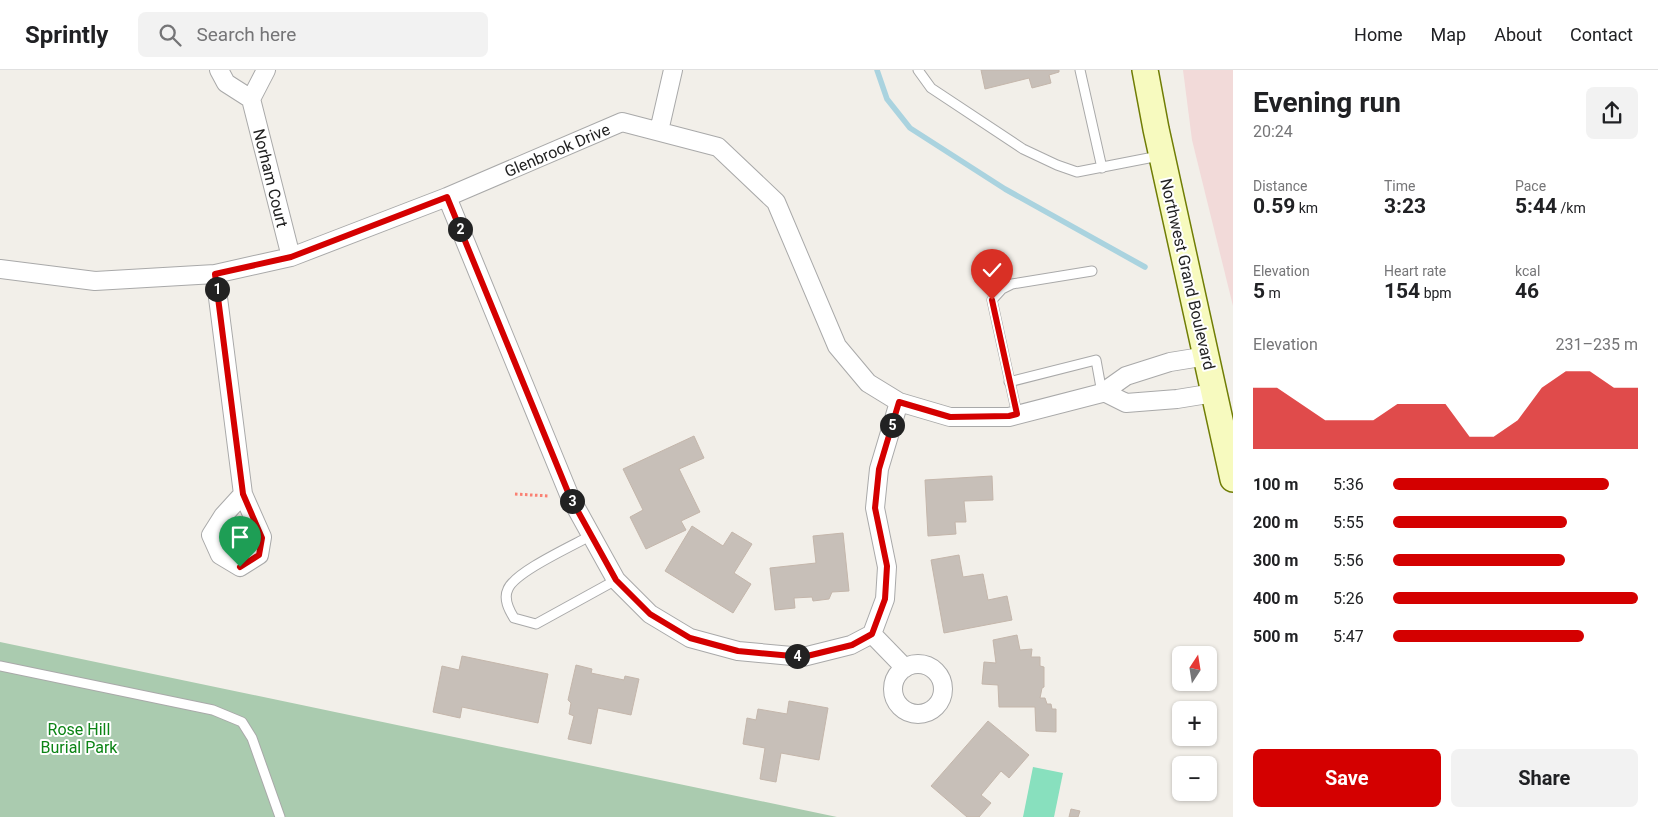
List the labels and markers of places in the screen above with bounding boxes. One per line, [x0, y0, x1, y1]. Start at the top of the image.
pin: 2 [448, 216, 472, 242]
pin [971, 249, 1013, 300]
pin: 1 [204, 276, 230, 302]
pin: 5 [880, 412, 904, 438]
pin: 3 [560, 488, 584, 514]
pin [219, 516, 261, 567]
pin: 4 [784, 644, 810, 668]

